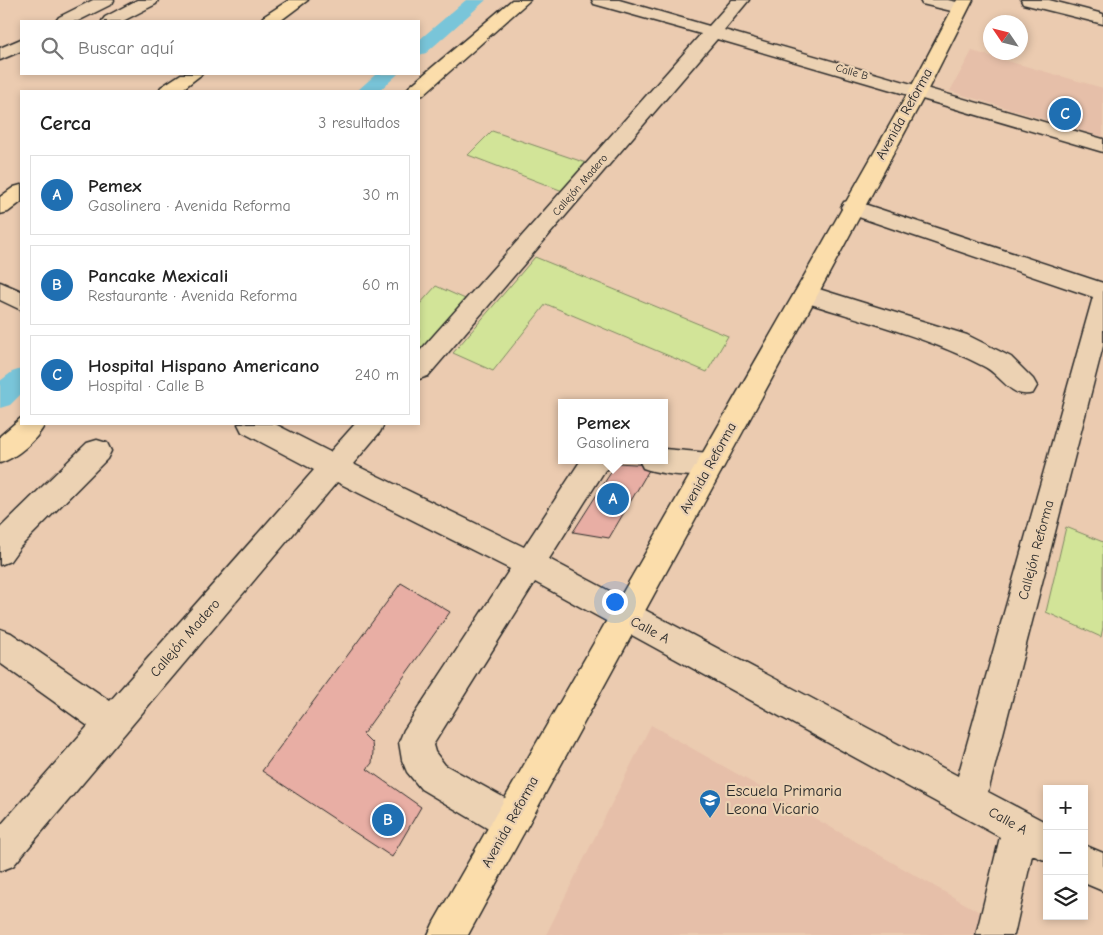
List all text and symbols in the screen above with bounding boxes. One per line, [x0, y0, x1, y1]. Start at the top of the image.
north arrow [983, 15, 1028, 60]
search box [20, 20, 420, 75]
icon: search [38, 34, 66, 62]
text: Buscar aquí [78, 37, 174, 59]
street label: Calle B [834, 61, 870, 83]
street label: Avenida Reforma [872, 65, 936, 163]
pin: C [1049, 95, 1081, 133]
text: Cerca [40, 111, 91, 135]
text: 3 resultados [318, 114, 400, 132]
street label: Callejón Madero [550, 151, 610, 218]
text: Pemex [88, 175, 142, 197]
text: A [53, 186, 61, 204]
text: 30 m [363, 186, 399, 204]
text: Gasolinera · Avenida Reforma [88, 197, 291, 215]
text: Pancake Mexicali [88, 265, 228, 287]
text: B [52, 276, 62, 294]
text: 60 m [362, 276, 399, 294]
text: Restaurante · Avenida Reforma [88, 287, 297, 305]
text: Hospital Hispano Americano [88, 355, 319, 377]
text: C [52, 366, 62, 384]
text: 240 m [355, 366, 399, 384]
text: Hospital · Calle B [88, 377, 204, 395]
popup [558, 399, 668, 464]
text: Pemex [576, 412, 630, 434]
street label: Avenida Reforma [676, 419, 740, 517]
text: Gasolinera [576, 434, 650, 452]
pin: A [597, 480, 629, 518]
street label: Callejón Reforma [1014, 498, 1058, 602]
your location [602, 589, 628, 615]
street label: Callejón Madero [146, 595, 224, 681]
street label: Calle A [628, 613, 672, 647]
street label: Avenida Reforma [478, 773, 542, 871]
place label: Escuela Primaria Leona Vicario [726, 782, 842, 818]
map controls [1043, 785, 1088, 920]
button: + [1043, 785, 1088, 830]
school or university icon: Escuela Primaria Leona Vicario [698, 788, 722, 819]
pin: B [372, 801, 404, 839]
street label: Calle A [986, 803, 1030, 839]
button: − [1043, 830, 1088, 875]
button: layers [1043, 875, 1088, 920]

